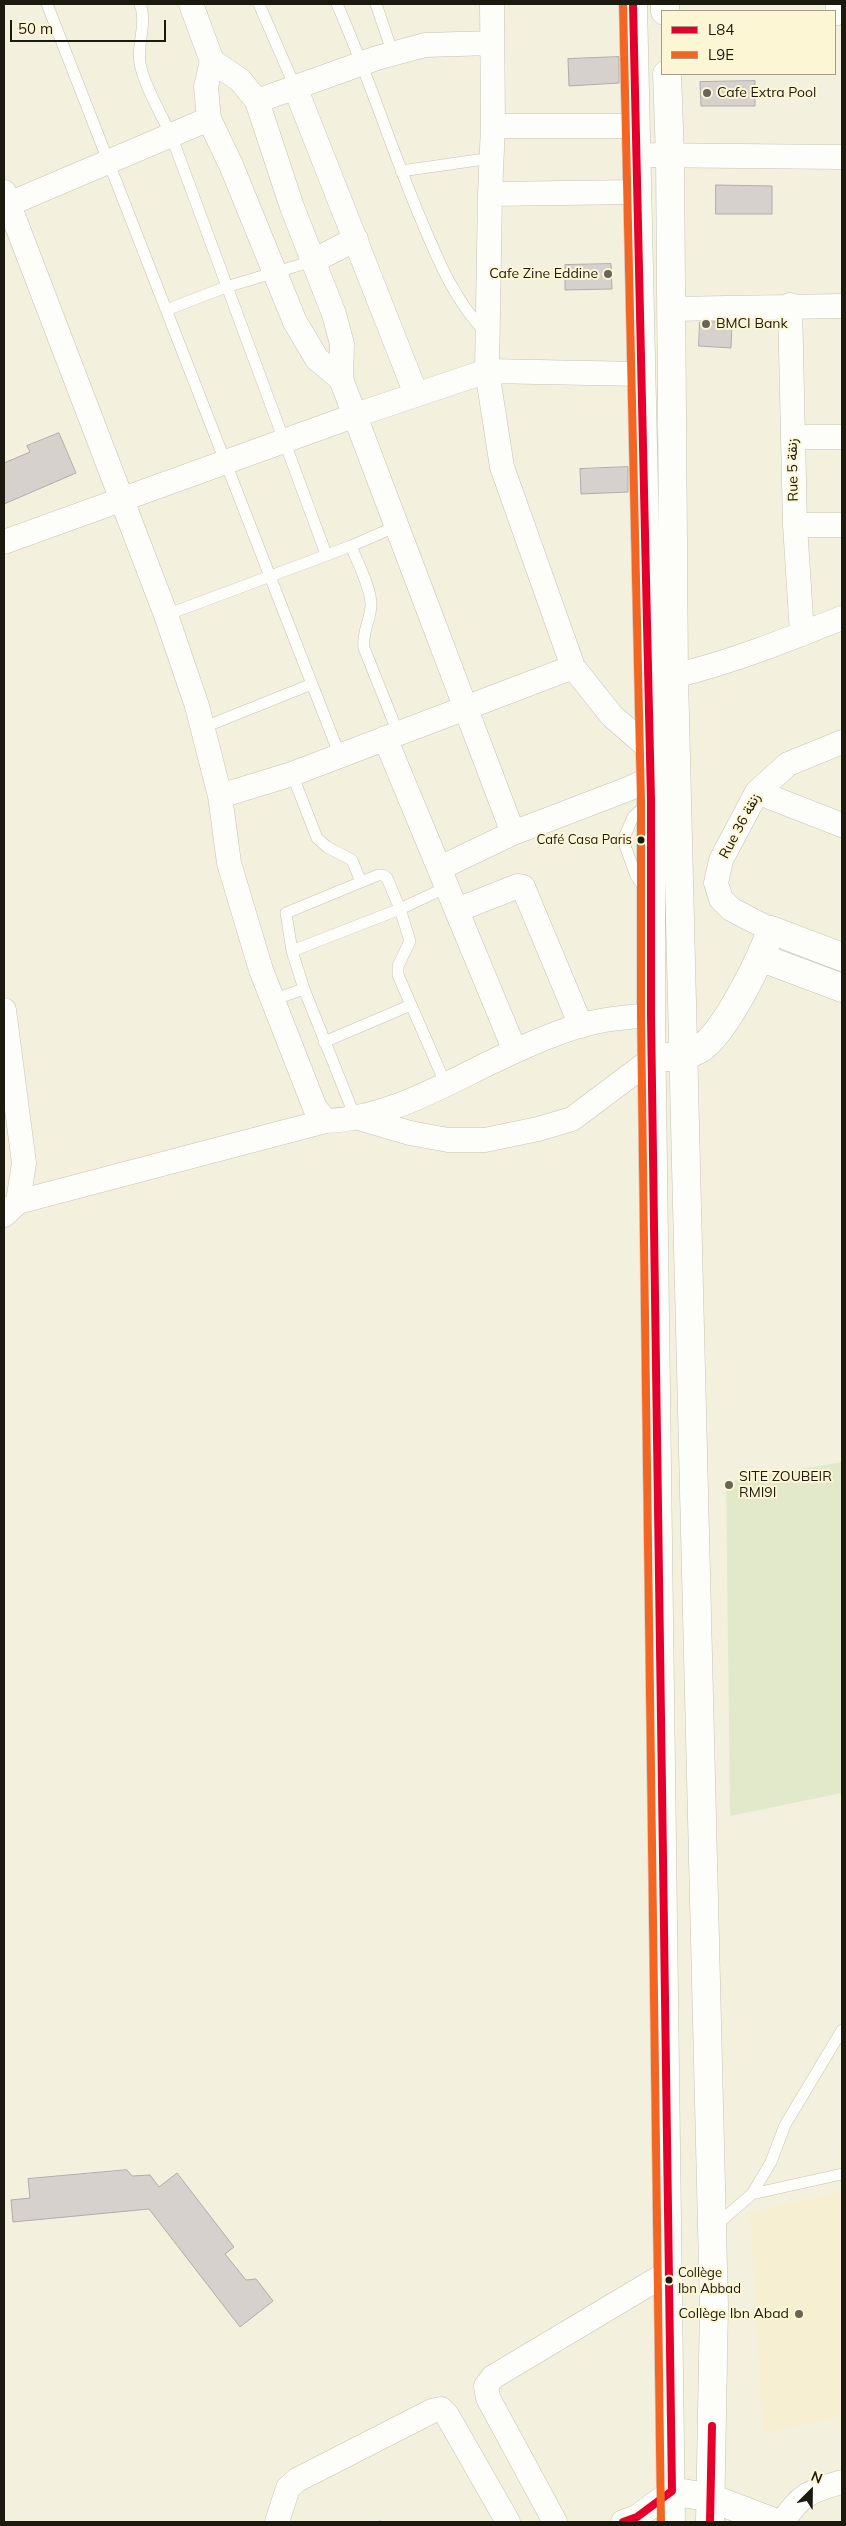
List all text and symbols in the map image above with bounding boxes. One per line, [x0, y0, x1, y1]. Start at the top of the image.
scale bar [12, 10, 169, 42]
legend [661, 10, 836, 75]
text: 50 m [18, 19, 53, 38]
text: L84 [708, 20, 734, 39]
text: L9E [708, 45, 734, 64]
place label: Cafe Extra Pool [717, 85, 816, 101]
marker: Cafe Extra Pool [701, 87, 713, 99]
place label: Cafe Zine Eddine [489, 266, 598, 282]
marker: Cafe Zine Eddine [602, 268, 614, 280]
place label: BMCI Bank [716, 316, 788, 332]
marker: BMCI Bank [700, 318, 712, 330]
street label: Rue 5 زنقة [784, 438, 802, 502]
street label: Rue 36 زنقة [716, 790, 764, 862]
place label: Café Casa Paris [537, 832, 632, 848]
marker: Café Casa Paris [636, 835, 646, 845]
place label: SITE ZOUBEIR RMI9I [739, 1469, 832, 1501]
marker: SITE ZOUBEIR RMI9I [723, 1479, 735, 1491]
place label: Collège Ibn Abbad [678, 2265, 741, 2296]
marker: Collège Ibn Abbad [664, 2275, 674, 2285]
place label: Collège Ibn Abad [679, 2306, 789, 2322]
marker: Collège Ibn Abad [793, 2308, 805, 2320]
north arrow [786, 2466, 836, 2516]
text: N [808, 2467, 825, 2488]

